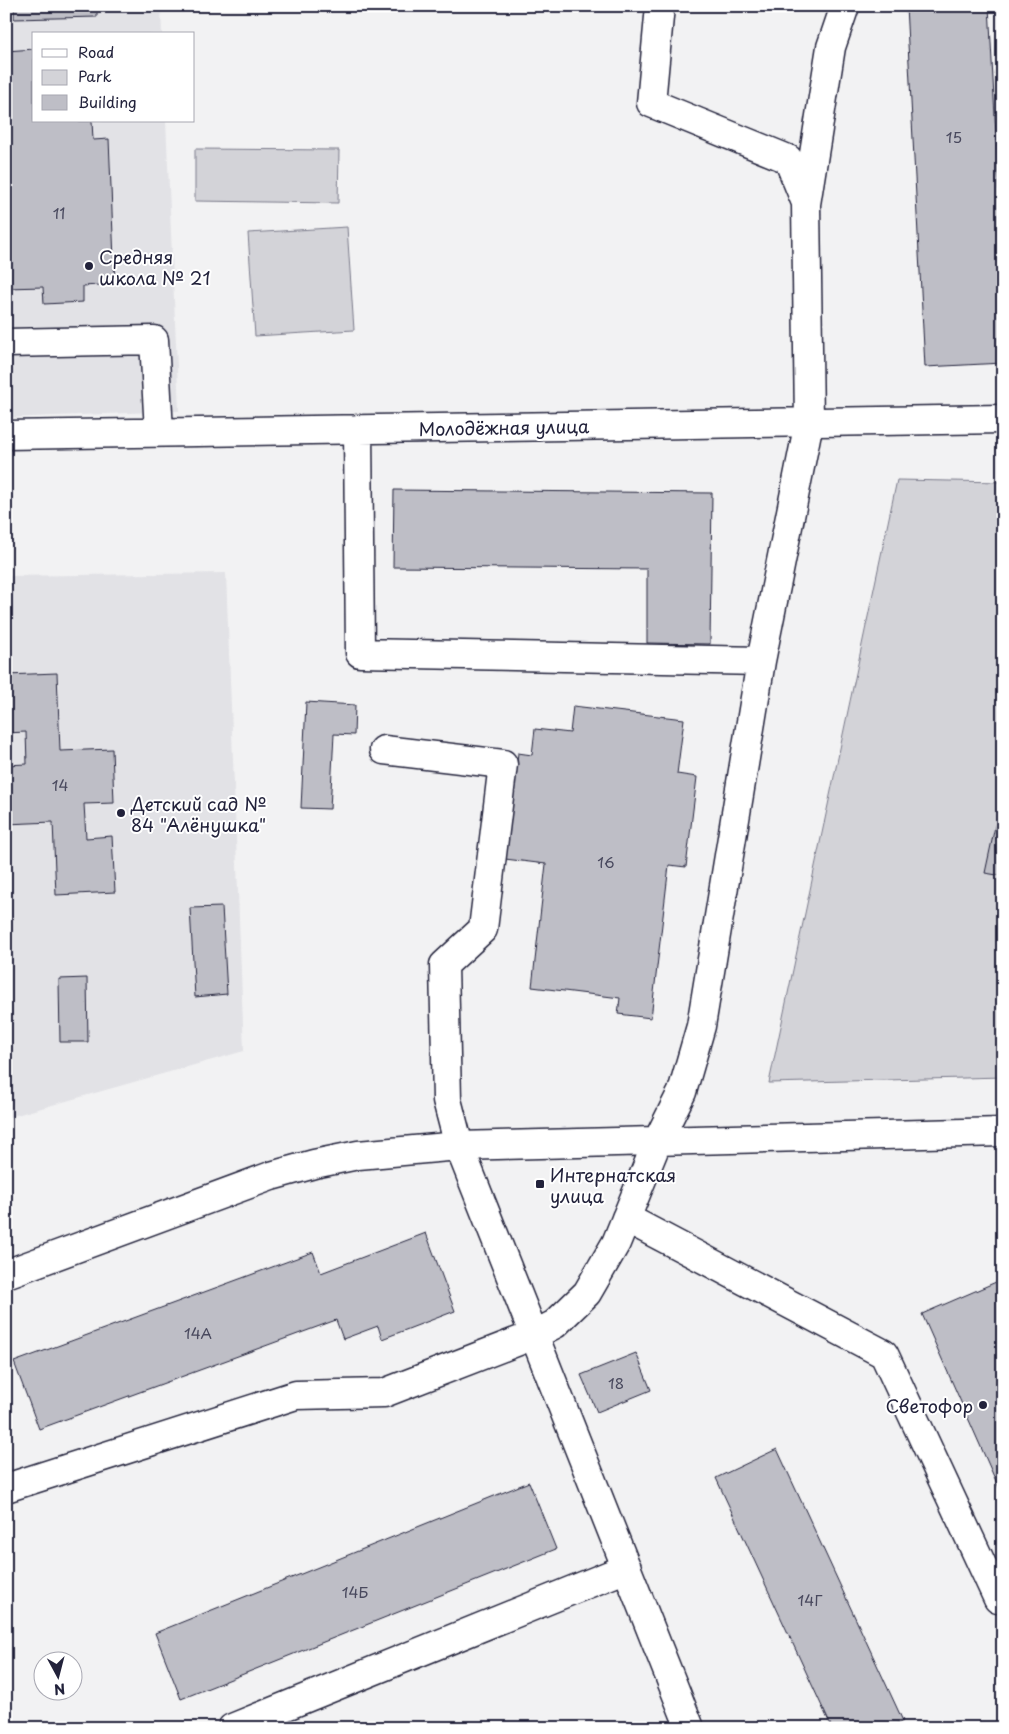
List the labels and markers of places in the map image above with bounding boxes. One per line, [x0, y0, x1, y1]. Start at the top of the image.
place label: Средняя школа № 21 [99, 243, 211, 291]
marker: Средняя школа № 21 [83, 260, 95, 272]
place label: Детский сад № 84 "Алёнушка" [130, 790, 266, 838]
marker: Детский сад № 84 "Алёнушка" [115, 807, 127, 819]
place label: Интернатская улица [550, 1161, 676, 1209]
marker: Интернатская улица [534, 1178, 546, 1190]
place label: Светофор [886, 1392, 973, 1419]
marker: Светофор [977, 1399, 989, 1411]

